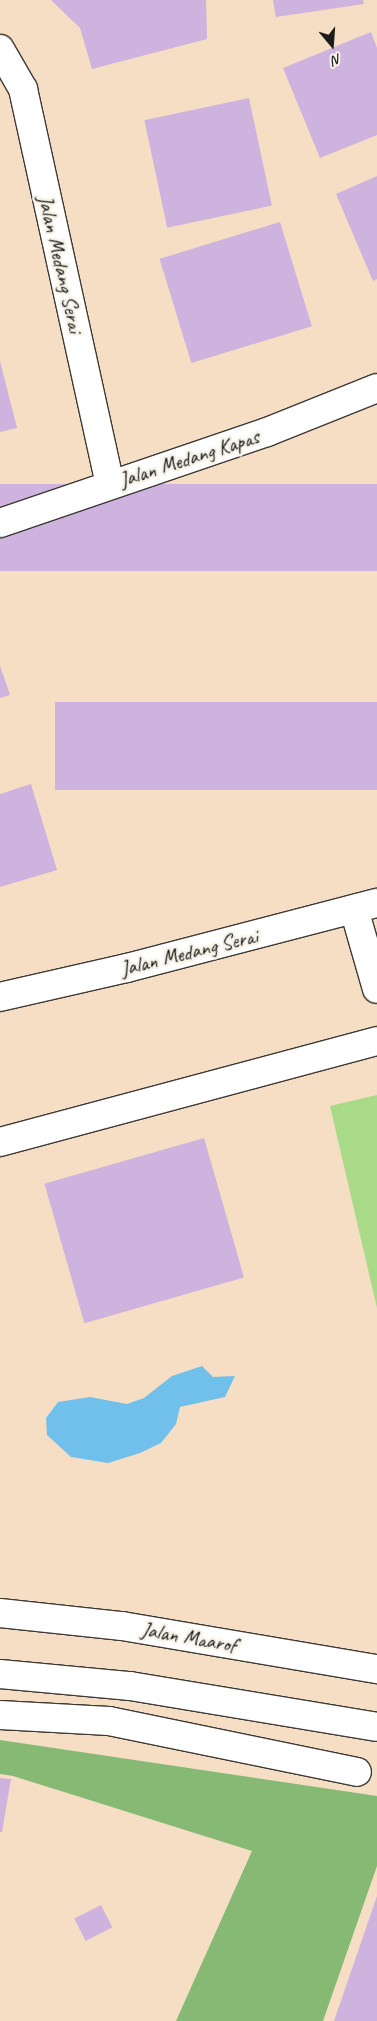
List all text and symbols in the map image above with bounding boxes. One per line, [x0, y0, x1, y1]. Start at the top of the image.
north arrow [307, 20, 357, 70]
text: N [330, 50, 344, 69]
street label: Jalan Medang Serai [33, 193, 89, 335]
street label: Jalan Medang Kapas [116, 424, 262, 492]
street label: Jalan Medang Serai [119, 923, 259, 981]
street label: Jalan Maarof [140, 1616, 238, 1658]

